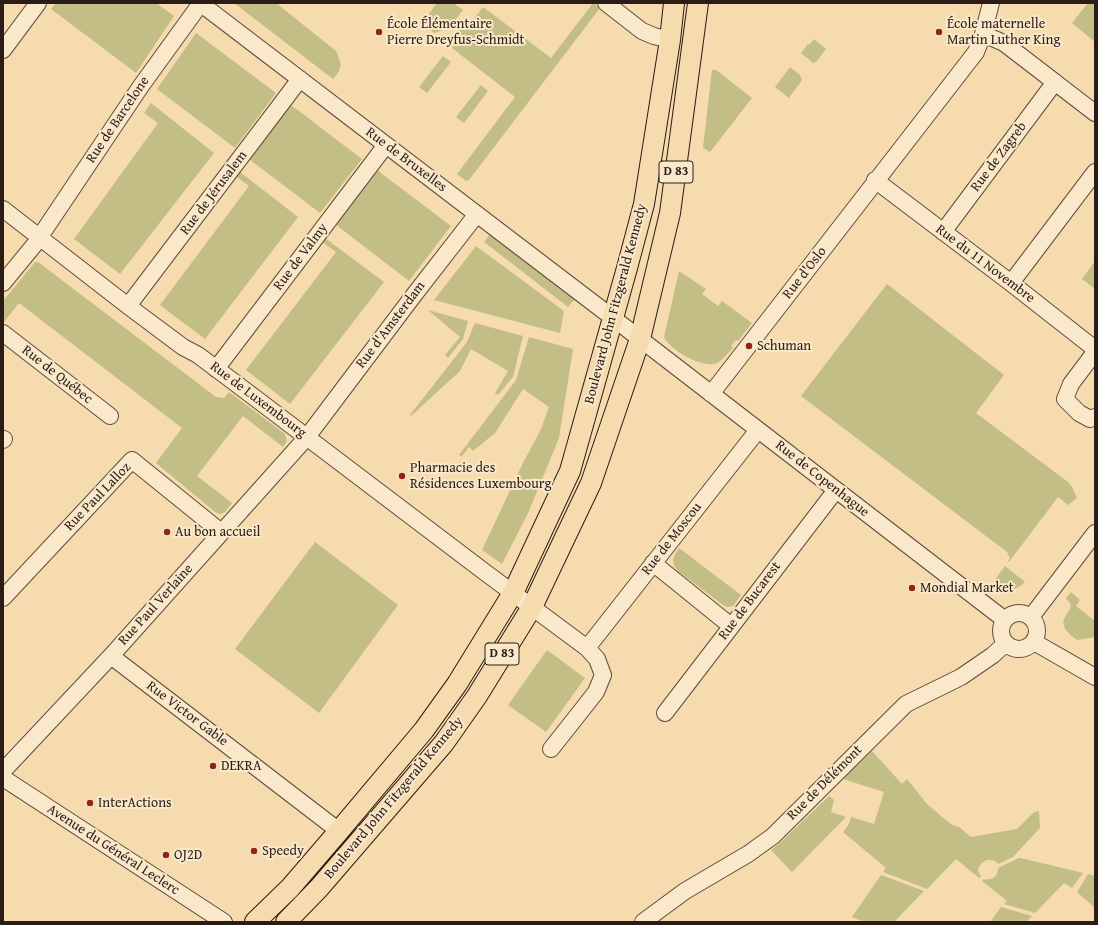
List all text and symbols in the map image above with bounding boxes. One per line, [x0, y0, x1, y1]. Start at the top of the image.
place label: École Élémentaire Pierre Dreyfus-Schmidt [387, 16, 525, 48]
place label: École maternelle Martin Luther King [947, 16, 1060, 48]
marker: École Élémentaire Pierre Dreyfus-Schmidt [374, 27, 384, 37]
marker: École maternelle Martin Luther King [934, 27, 944, 37]
street label: Rue de Barcelone [83, 74, 153, 166]
street label: Rue de Zagreb [967, 119, 1031, 195]
street label: Rue de Bruxelles [362, 124, 450, 196]
street label: Rue de Jérusalem [177, 148, 251, 238]
road number: D 83 [659, 161, 693, 183]
street label: Boulevard John Fitzgerald Kennedy [581, 202, 651, 406]
street label: Rue de Valmy [270, 220, 332, 294]
street label: Rue du 11 Novembre [932, 221, 1038, 307]
street label: Rue d'Oslo [779, 244, 831, 302]
street label: Rue d'Amsterdam [353, 278, 429, 372]
place label: Schuman [757, 338, 811, 354]
marker: Schuman [744, 341, 754, 351]
street label: Rue de Québec [18, 342, 96, 408]
street label: Rue de Luxembourg [206, 358, 310, 442]
street label: Rue de Copenhague [772, 437, 872, 521]
street label: Rue Paul Lalloz [61, 459, 135, 535]
place label: Pharmacie des Résidences Luxembourg [410, 460, 551, 492]
marker: Pharmacie des Résidences Luxembourg [397, 471, 407, 481]
street label: Rue de Moscou [638, 499, 706, 579]
place label: Au bon accueil [175, 524, 261, 540]
marker: Au bon accueil [162, 527, 172, 537]
street label: Rue de Bucarest [715, 559, 785, 643]
street label: Rue Paul Verlaine [115, 561, 197, 649]
place label: Mondial Market [920, 580, 1014, 596]
marker: Mondial Market [907, 583, 917, 593]
road number: D 83 [485, 643, 519, 665]
street label: Rue Victor Gable [143, 678, 231, 750]
street label: Boulevard John Fitzgerald Kennedy [321, 713, 467, 883]
street label: Rue de Délémont [784, 742, 866, 824]
place label: DEKRA [221, 758, 261, 774]
marker: DEKRA [208, 761, 218, 771]
place label: InterActions [98, 795, 172, 811]
marker: InterActions [85, 798, 95, 808]
street label: Avenue du Général Leclerc [44, 801, 182, 899]
place label: Speedy [262, 843, 304, 859]
marker: Speedy [249, 846, 259, 856]
place label: OJ2D [174, 847, 202, 863]
marker: OJ2D [161, 850, 171, 860]

